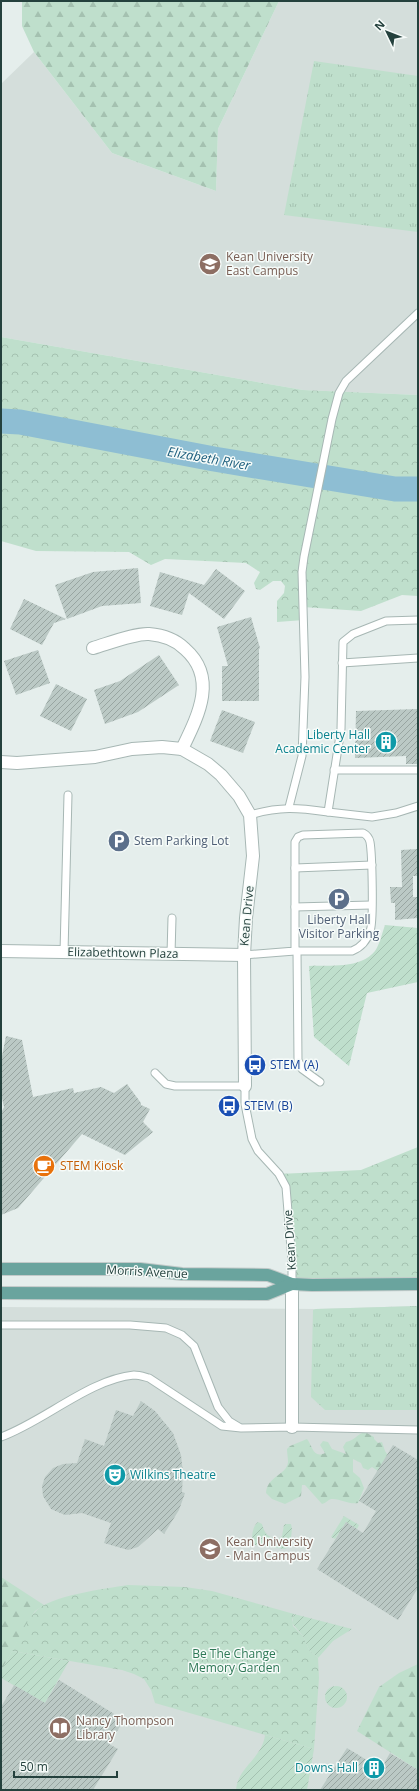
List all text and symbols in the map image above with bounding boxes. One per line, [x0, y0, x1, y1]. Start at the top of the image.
north arrow [367, 12, 407, 52]
text: N [371, 16, 388, 33]
place label: Kean University East Campus [226, 248, 314, 279]
school or university icon: Kean University East Campus [197, 251, 223, 277]
water label: Elizabeth River [166, 442, 253, 474]
place label: Liberty Hall Academic Center [275, 726, 370, 757]
building icon: Liberty Hall Academic Center [373, 729, 399, 755]
parking icon: Stem Parking Lot [106, 828, 132, 854]
place label: Stem Parking Lot [134, 832, 229, 849]
street label: Kean Drive [235, 885, 258, 947]
parking icon: Liberty Hall Visitor Parking [326, 886, 352, 912]
place label: Liberty Hall Visitor Parking [299, 911, 380, 942]
street label: Elizabethtown Plaza [67, 943, 179, 962]
bus stop icon: STEM (A) [242, 1052, 268, 1078]
place label: STEM (A) [270, 1056, 319, 1073]
bus stop icon: STEM (B) [216, 1093, 242, 1119]
place label: STEM (B) [244, 1097, 293, 1114]
cafe icon: STEM Kiosk [31, 1153, 57, 1179]
place label: STEM Kiosk [60, 1157, 124, 1174]
street label: Kean Drive [279, 1209, 300, 1271]
street label: Morris Avenue [106, 1261, 188, 1282]
theatre icon: Wilkins Theatre [102, 1462, 128, 1488]
place label: Wilkins Theatre [130, 1466, 216, 1483]
place label: Kean University - Main Campus [226, 1533, 314, 1564]
school or university icon: Kean University - Main Campus [197, 1536, 223, 1562]
park label: Be The Change Memory Garden [188, 1645, 280, 1676]
place label: Nancy Thompson Library [76, 1712, 174, 1743]
library icon: Nancy Thompson Library [47, 1715, 73, 1741]
scale bar [14, 1753, 117, 1779]
building icon: Downs Hall [361, 1755, 387, 1781]
text: 50 m [20, 1758, 48, 1775]
place label: Downs Hall [295, 1759, 358, 1776]

